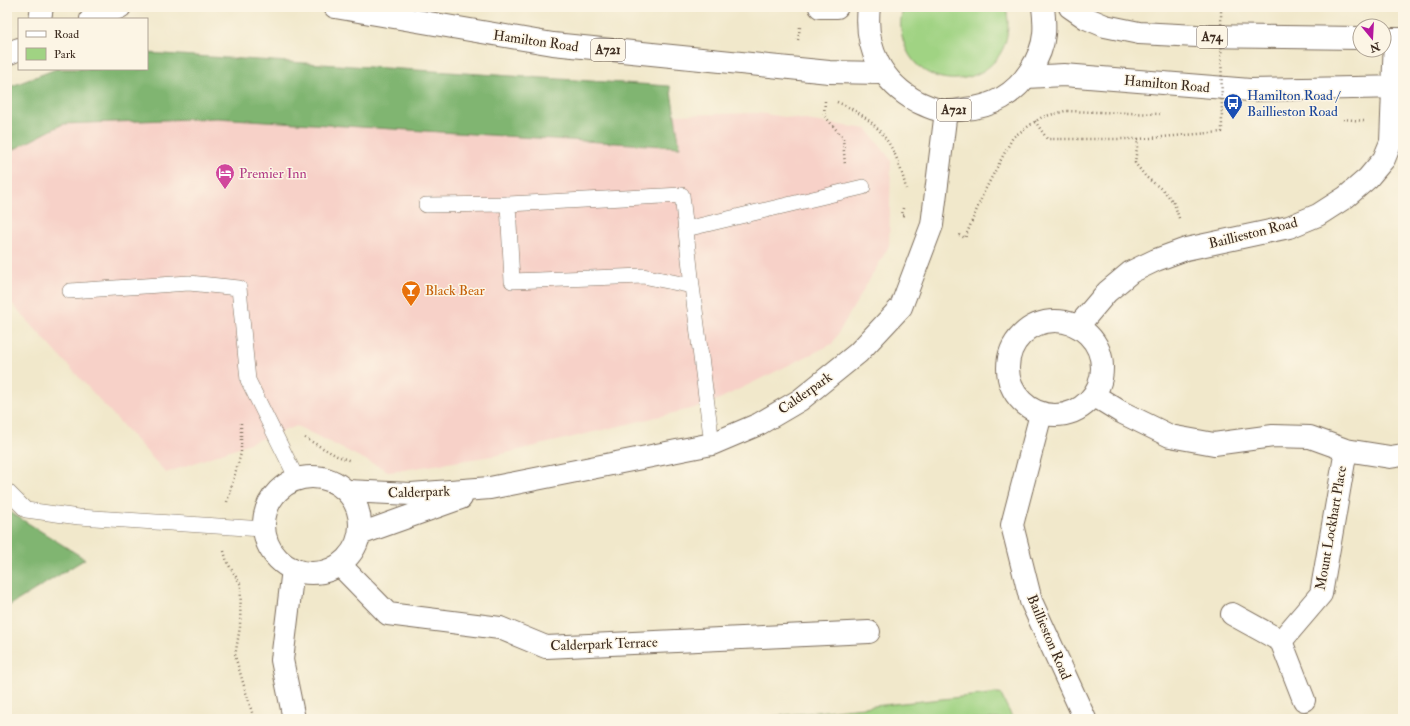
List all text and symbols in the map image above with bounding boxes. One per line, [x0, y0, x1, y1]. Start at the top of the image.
legend [18, 18, 148, 70]
north arrow [1352, 18, 1392, 58]
road number: A74 [1197, 26, 1227, 48]
text: Road [54, 27, 79, 42]
street label: Hamilton Road [492, 27, 580, 55]
road number: A721 [591, 39, 625, 61]
text: N [1367, 39, 1383, 55]
text: Park [54, 47, 76, 62]
street label: Hamilton Road [1123, 72, 1211, 96]
place label: Hamilton Road / Baillieston Road [1247, 87, 1341, 120]
bus stop icon: Hamilton Road / Baillieston Road [1222, 92, 1244, 120]
road number: A721 [937, 99, 971, 121]
hotel icon: Premier Inn [214, 162, 236, 190]
place label: Premier Inn [239, 165, 307, 182]
street label: Baillieston Road [1207, 214, 1299, 252]
bar icon: Black Bear [400, 279, 422, 307]
place label: Black Bear [425, 282, 486, 299]
street label: Calderpark [775, 368, 836, 419]
street label: Mount Lockhart Place [1312, 464, 1350, 591]
street label: Calderpark [388, 482, 451, 503]
street label: Baillieston Road [1023, 592, 1075, 682]
street label: Calderpark Terrace [550, 634, 658, 655]

